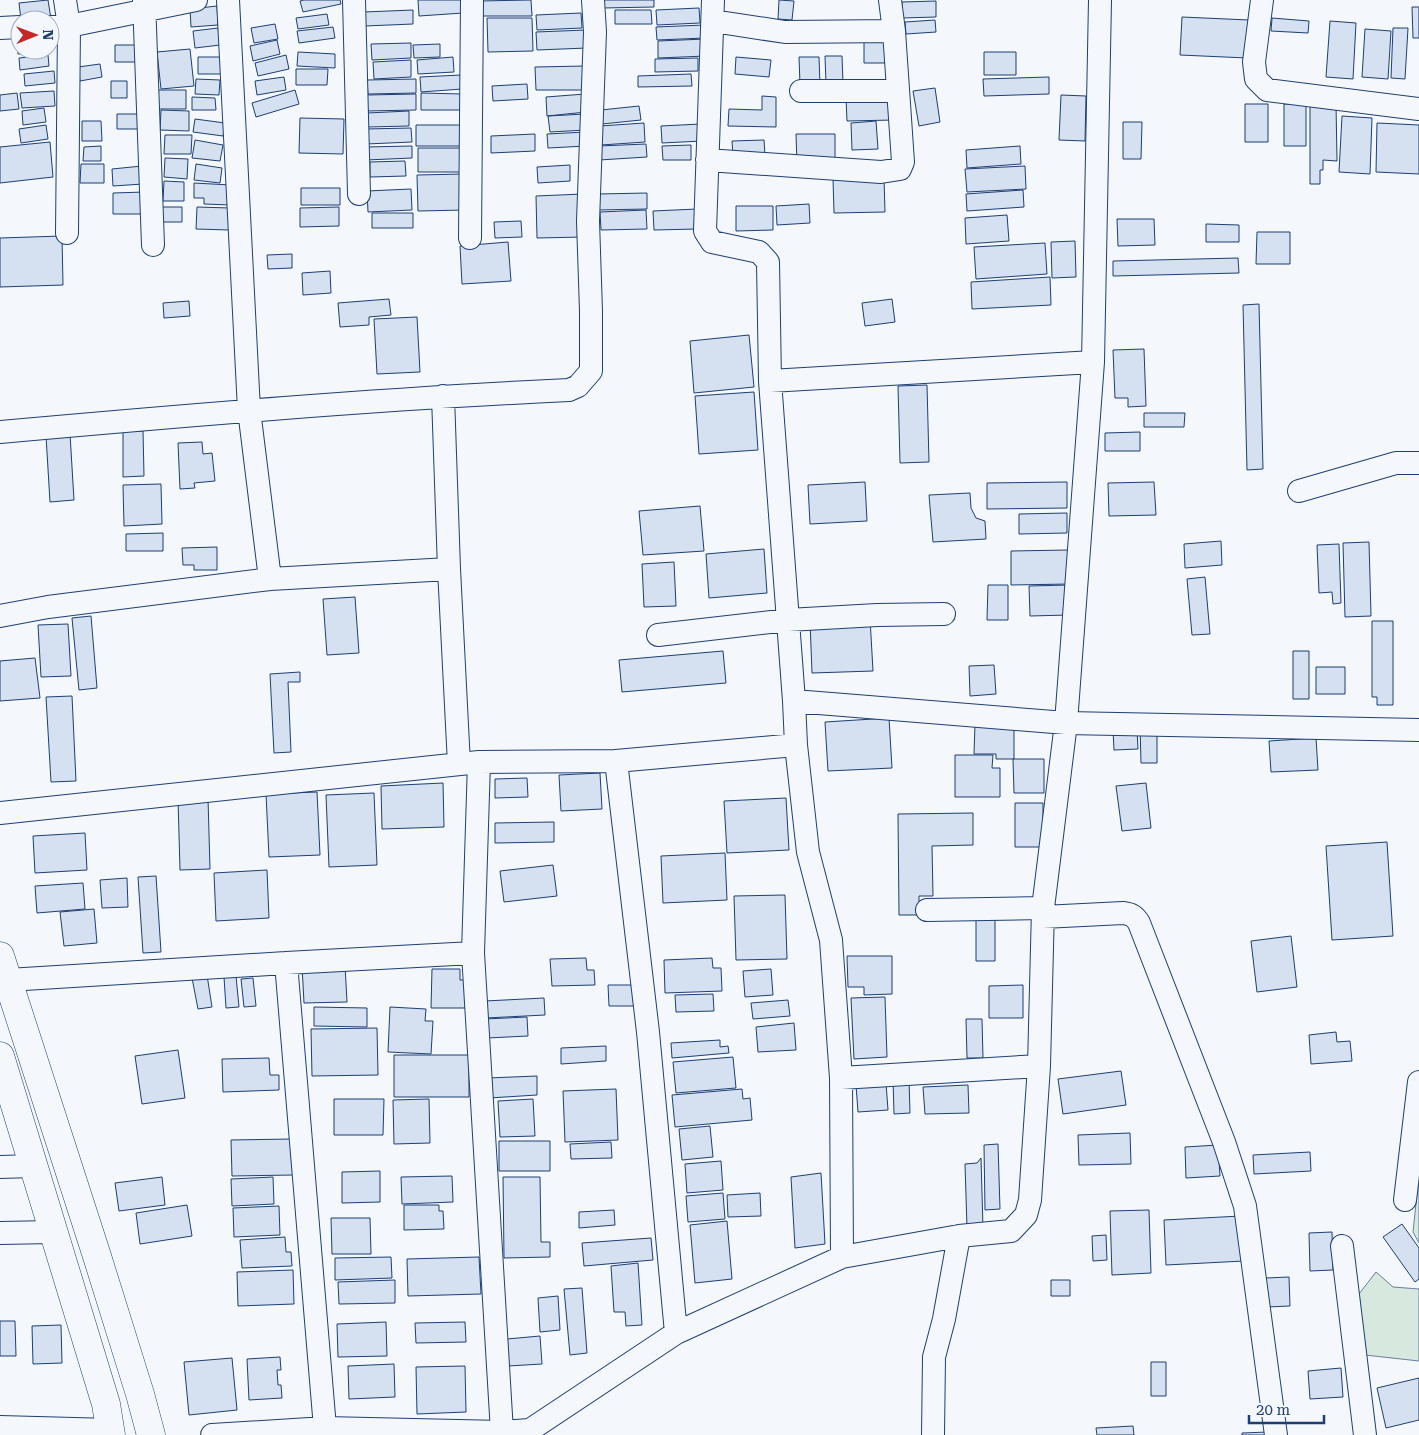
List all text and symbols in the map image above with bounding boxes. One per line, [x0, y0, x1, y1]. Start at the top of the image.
north arrow [10, 10, 60, 60]
text: N [40, 29, 56, 41]
scale bar [1249, 1392, 1324, 1424]
text: 20 m [1256, 1401, 1291, 1419]

